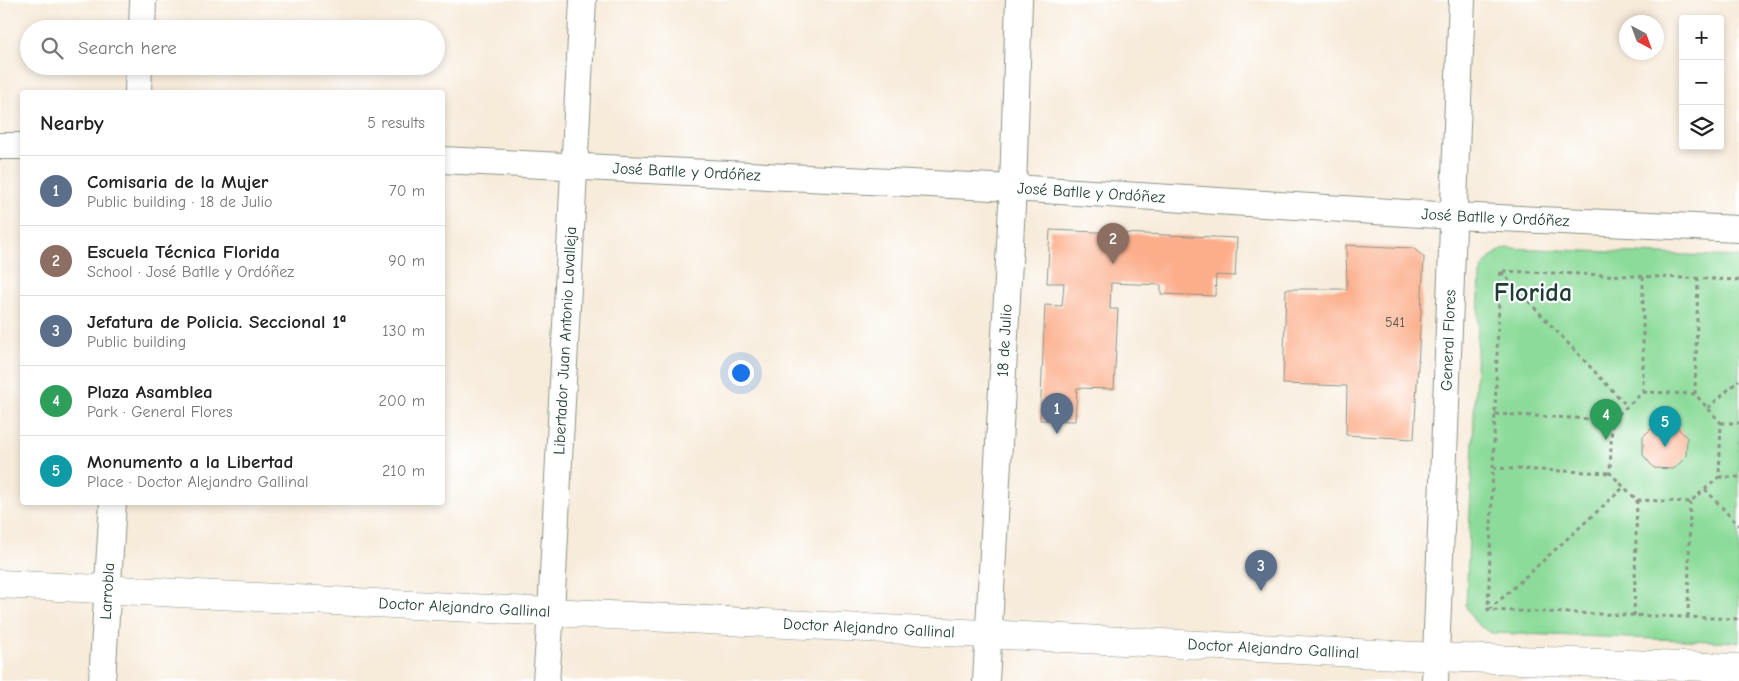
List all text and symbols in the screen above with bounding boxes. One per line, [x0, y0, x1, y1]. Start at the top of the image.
north arrow [1619, 15, 1664, 60]
map controls [1679, 15, 1724, 150]
button: + [1679, 15, 1724, 60]
search box [20, 20, 445, 75]
icon: search [38, 34, 66, 62]
text: Search here [78, 37, 177, 59]
button: − [1679, 60, 1724, 105]
button: layers [1679, 105, 1724, 150]
text: Nearby [40, 111, 104, 135]
text: 5 results [367, 114, 425, 132]
street label: José Batlle y Ordóñez [612, 159, 761, 185]
text: Comisaria de la Mujer [87, 171, 268, 193]
street label: José Batlle y Ordóñez [1017, 179, 1166, 207]
text: 1 [53, 182, 59, 200]
text: 70 m [389, 182, 425, 200]
text: Public building · 18 de Julio [87, 193, 273, 211]
street label: José Batlle y Ordóñez [1421, 205, 1570, 230]
pin: 2 [1097, 223, 1129, 264]
street label: Libertador Juan Antonio Lavalleja [550, 226, 580, 455]
text: Escuela Técnica Florida [87, 241, 280, 263]
text: 2 [52, 252, 60, 270]
text: 90 m [388, 252, 425, 270]
text: School · José Batlle y Ordóñez [87, 263, 294, 281]
district label: Florida [1494, 278, 1572, 308]
street label: General Flores [1438, 289, 1460, 391]
street label: 18 de Julio [994, 304, 1016, 377]
text: Jefatura de Policia. Seccional 1ª [87, 311, 346, 333]
house number: 541 [1385, 314, 1405, 331]
text: 3 [52, 322, 60, 340]
text: 130 m [382, 322, 425, 340]
text: Public building [87, 333, 186, 351]
your location [728, 360, 754, 386]
text: Plaza Asamblea [87, 381, 213, 403]
text: 4 [52, 392, 60, 410]
text: 200 m [379, 392, 425, 410]
pin: 1 [1041, 393, 1073, 434]
pin: 4 [1590, 399, 1622, 440]
text: Park · General Flores [87, 403, 233, 421]
pin: 5 [1649, 406, 1681, 447]
text: Monumento a la Libertad [87, 451, 293, 473]
text: 5 [52, 462, 60, 480]
text: 210 m [382, 462, 425, 480]
text: Place · Doctor Alejandro Gallinal [87, 473, 309, 491]
pin: 3 [1245, 550, 1277, 591]
street label: Larrobla [97, 562, 118, 620]
street label: Doctor Alejandro Gallinal [378, 594, 551, 621]
street label: Doctor Alejandro Gallinal [783, 615, 955, 642]
street label: Doctor Alejandro Gallinal [1187, 635, 1360, 662]

